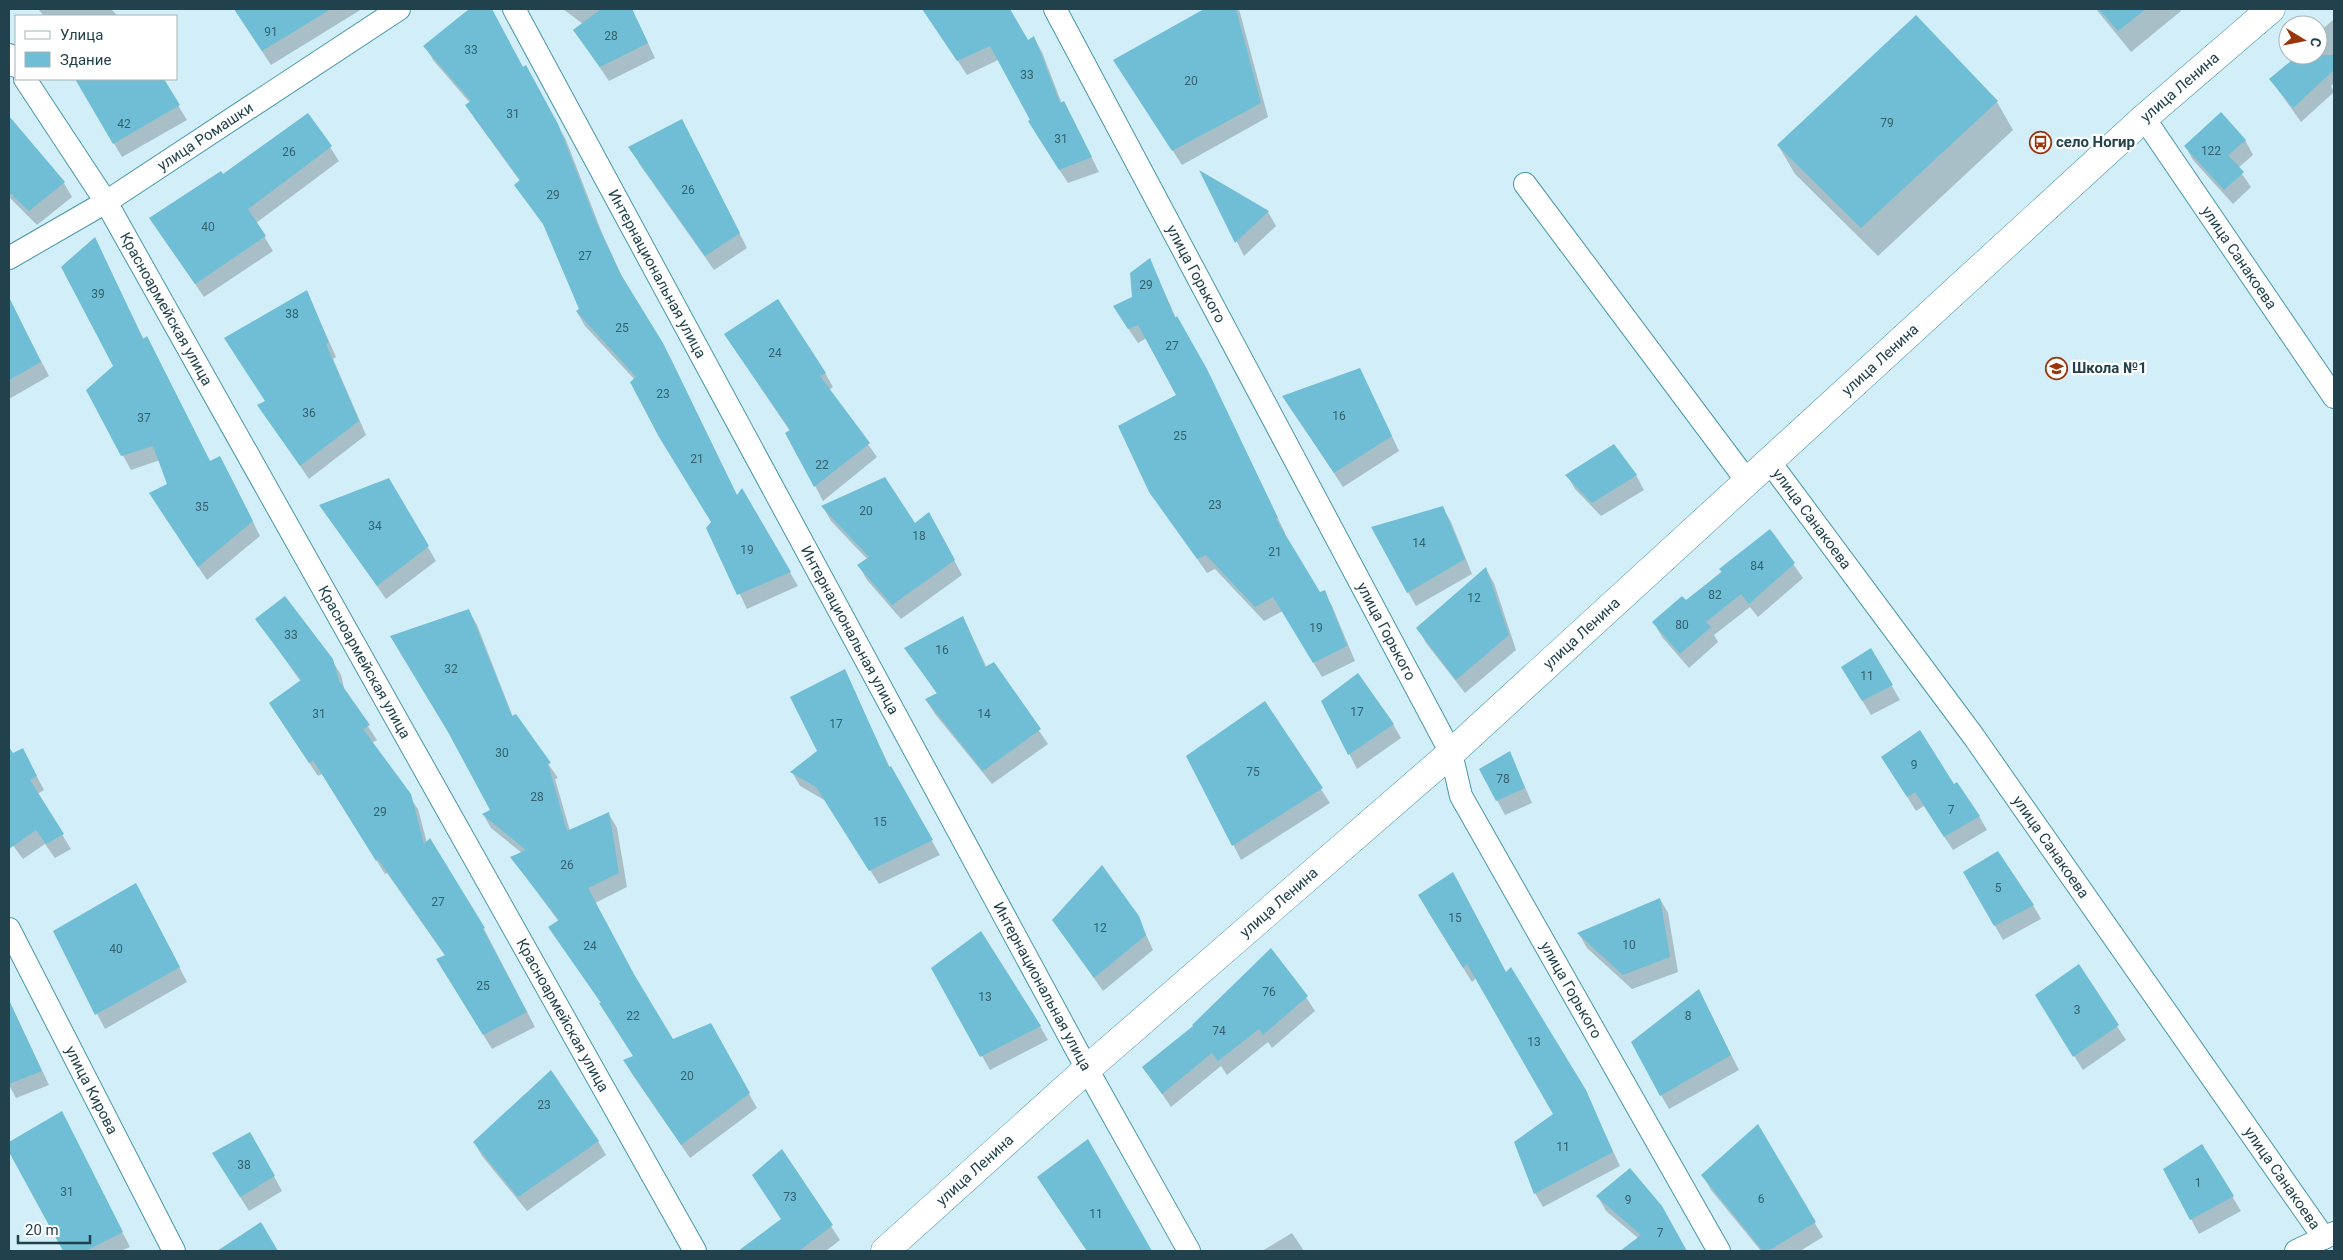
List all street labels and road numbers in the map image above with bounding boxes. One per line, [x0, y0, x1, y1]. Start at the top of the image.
street label: улица Ленина [2137, 49, 2223, 126]
street label: улица Ромашки [154, 98, 257, 175]
street label: Интернациональная улица [604, 186, 710, 361]
street label: улица Санакоева [2198, 203, 2281, 313]
street label: улица Горького [1163, 222, 1229, 326]
street label: Красноармейская улица [116, 229, 216, 389]
street label: улица Ленина [1838, 320, 1922, 399]
street label: улица Санакоева [1769, 465, 1855, 573]
street label: Интернациональная улица [797, 543, 903, 717]
street label: улица Горького [1353, 579, 1420, 683]
street label: Красноармейская улица [314, 582, 415, 742]
street label: улица Ленина [1539, 594, 1624, 673]
street label: улица Санакоева [2009, 792, 2093, 902]
street label: улица Ленина [1236, 864, 1322, 941]
street label: Интернациональная улица [989, 899, 1095, 1074]
street label: Красноармейская улица [512, 936, 613, 1095]
street label: улица Горького [1536, 938, 1606, 1042]
street label: улица Кирова [61, 1043, 122, 1137]
street label: улица Санакоева [2240, 1123, 2324, 1233]
street label: улица Ленина [933, 1131, 1017, 1209]

